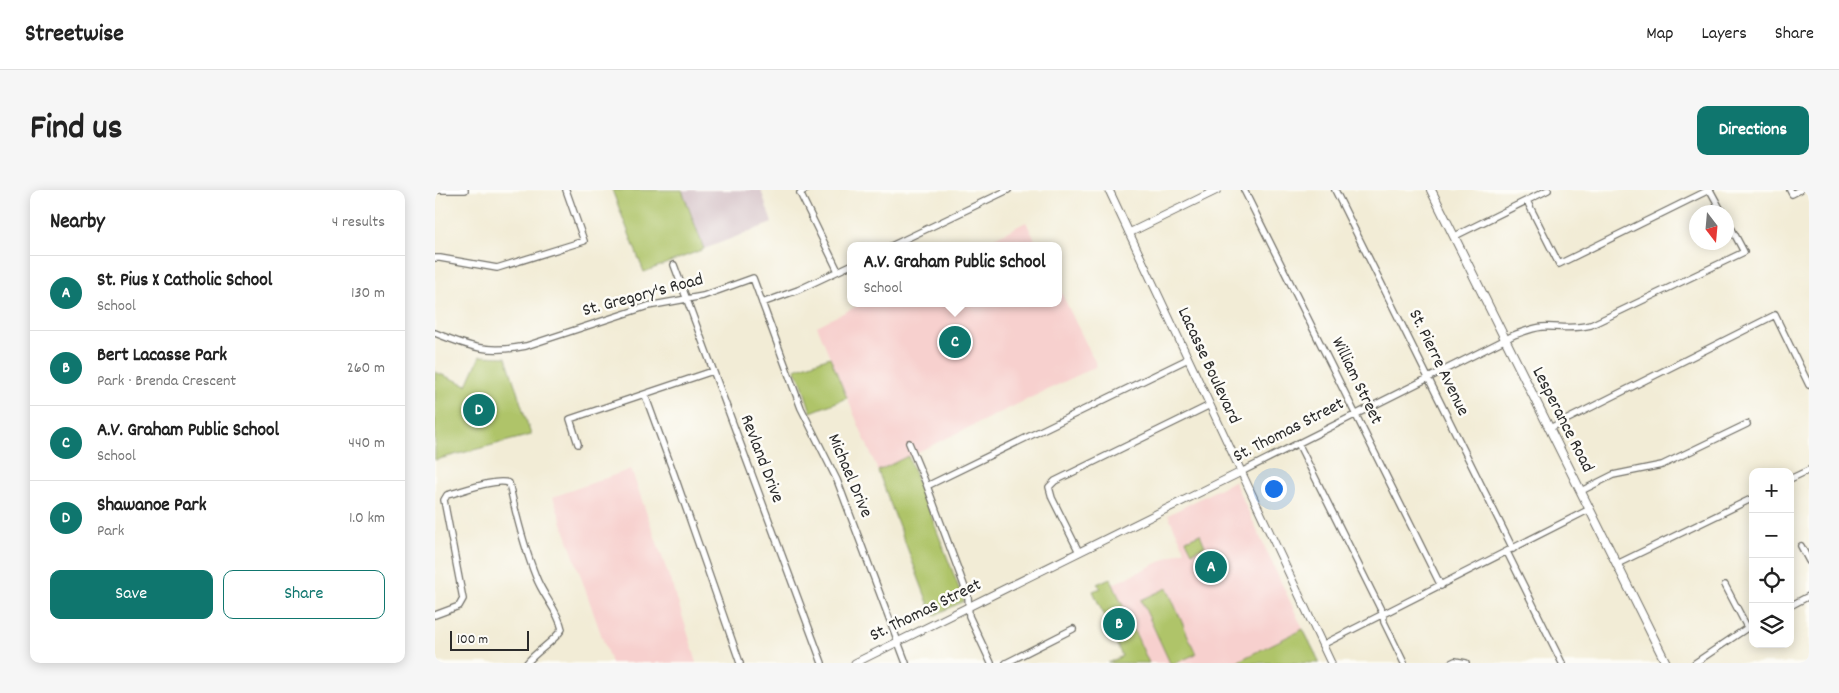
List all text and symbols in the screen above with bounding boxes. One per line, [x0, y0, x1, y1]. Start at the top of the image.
text: Streetwise [25, 18, 124, 52]
text: Map [1646, 22, 1673, 47]
text: Layers [1701, 22, 1747, 47]
text: Share [1775, 22, 1814, 47]
text: Find us [30, 105, 122, 155]
button: Directions [1697, 106, 1809, 155]
north arrow [1689, 205, 1734, 250]
text: Nearby [50, 208, 105, 238]
text: 4 results [332, 211, 385, 234]
popup [847, 242, 1062, 307]
text: A.V. Graham Public School [864, 250, 1045, 277]
text: St. Pius X Catholic School [97, 268, 272, 295]
street label: St. Gregory's Road [580, 268, 706, 324]
text: School [864, 277, 902, 300]
text: A [62, 282, 70, 305]
text: 130 m [351, 282, 385, 305]
text: School [97, 295, 136, 318]
street label: Lacasse Boulevard [1170, 303, 1246, 429]
street label: St. Pierre Avenue [1401, 306, 1475, 421]
pin: C [939, 323, 971, 361]
street label: William Street [1324, 333, 1388, 429]
text: Bert Lacasse Park [97, 343, 227, 370]
text: B [62, 357, 70, 380]
text: 260 m [347, 357, 385, 380]
street label: Lesperance Road [1525, 363, 1599, 477]
text: Park · Brenda Crescent [97, 370, 236, 393]
pin: D [463, 391, 495, 429]
street label: St. Thomas Street [1229, 392, 1349, 470]
street label: Revland Drive [733, 411, 789, 507]
text: A.V. Graham Public School [97, 418, 279, 445]
street label: Michael Drive [820, 430, 878, 522]
text: C [62, 432, 70, 455]
text: 440 m [348, 432, 385, 455]
text: School [97, 445, 136, 468]
map controls [1749, 468, 1794, 648]
button: + [1749, 468, 1794, 513]
your location [1261, 476, 1287, 502]
text: Shawanoe Park [97, 493, 206, 520]
text: D [62, 507, 70, 530]
text: 1.0 km [349, 507, 385, 530]
button: − [1749, 513, 1794, 558]
text: Park [97, 520, 124, 543]
pin: A [1195, 548, 1227, 586]
button: locate [1749, 558, 1794, 603]
button: Save [50, 570, 213, 619]
button: Share [223, 570, 385, 619]
street label: St. Thomas Street [866, 573, 986, 649]
button: layers [1749, 603, 1794, 648]
pin: B [1103, 605, 1135, 643]
scale bar [450, 628, 529, 651]
text: 100 m [457, 630, 488, 650]

